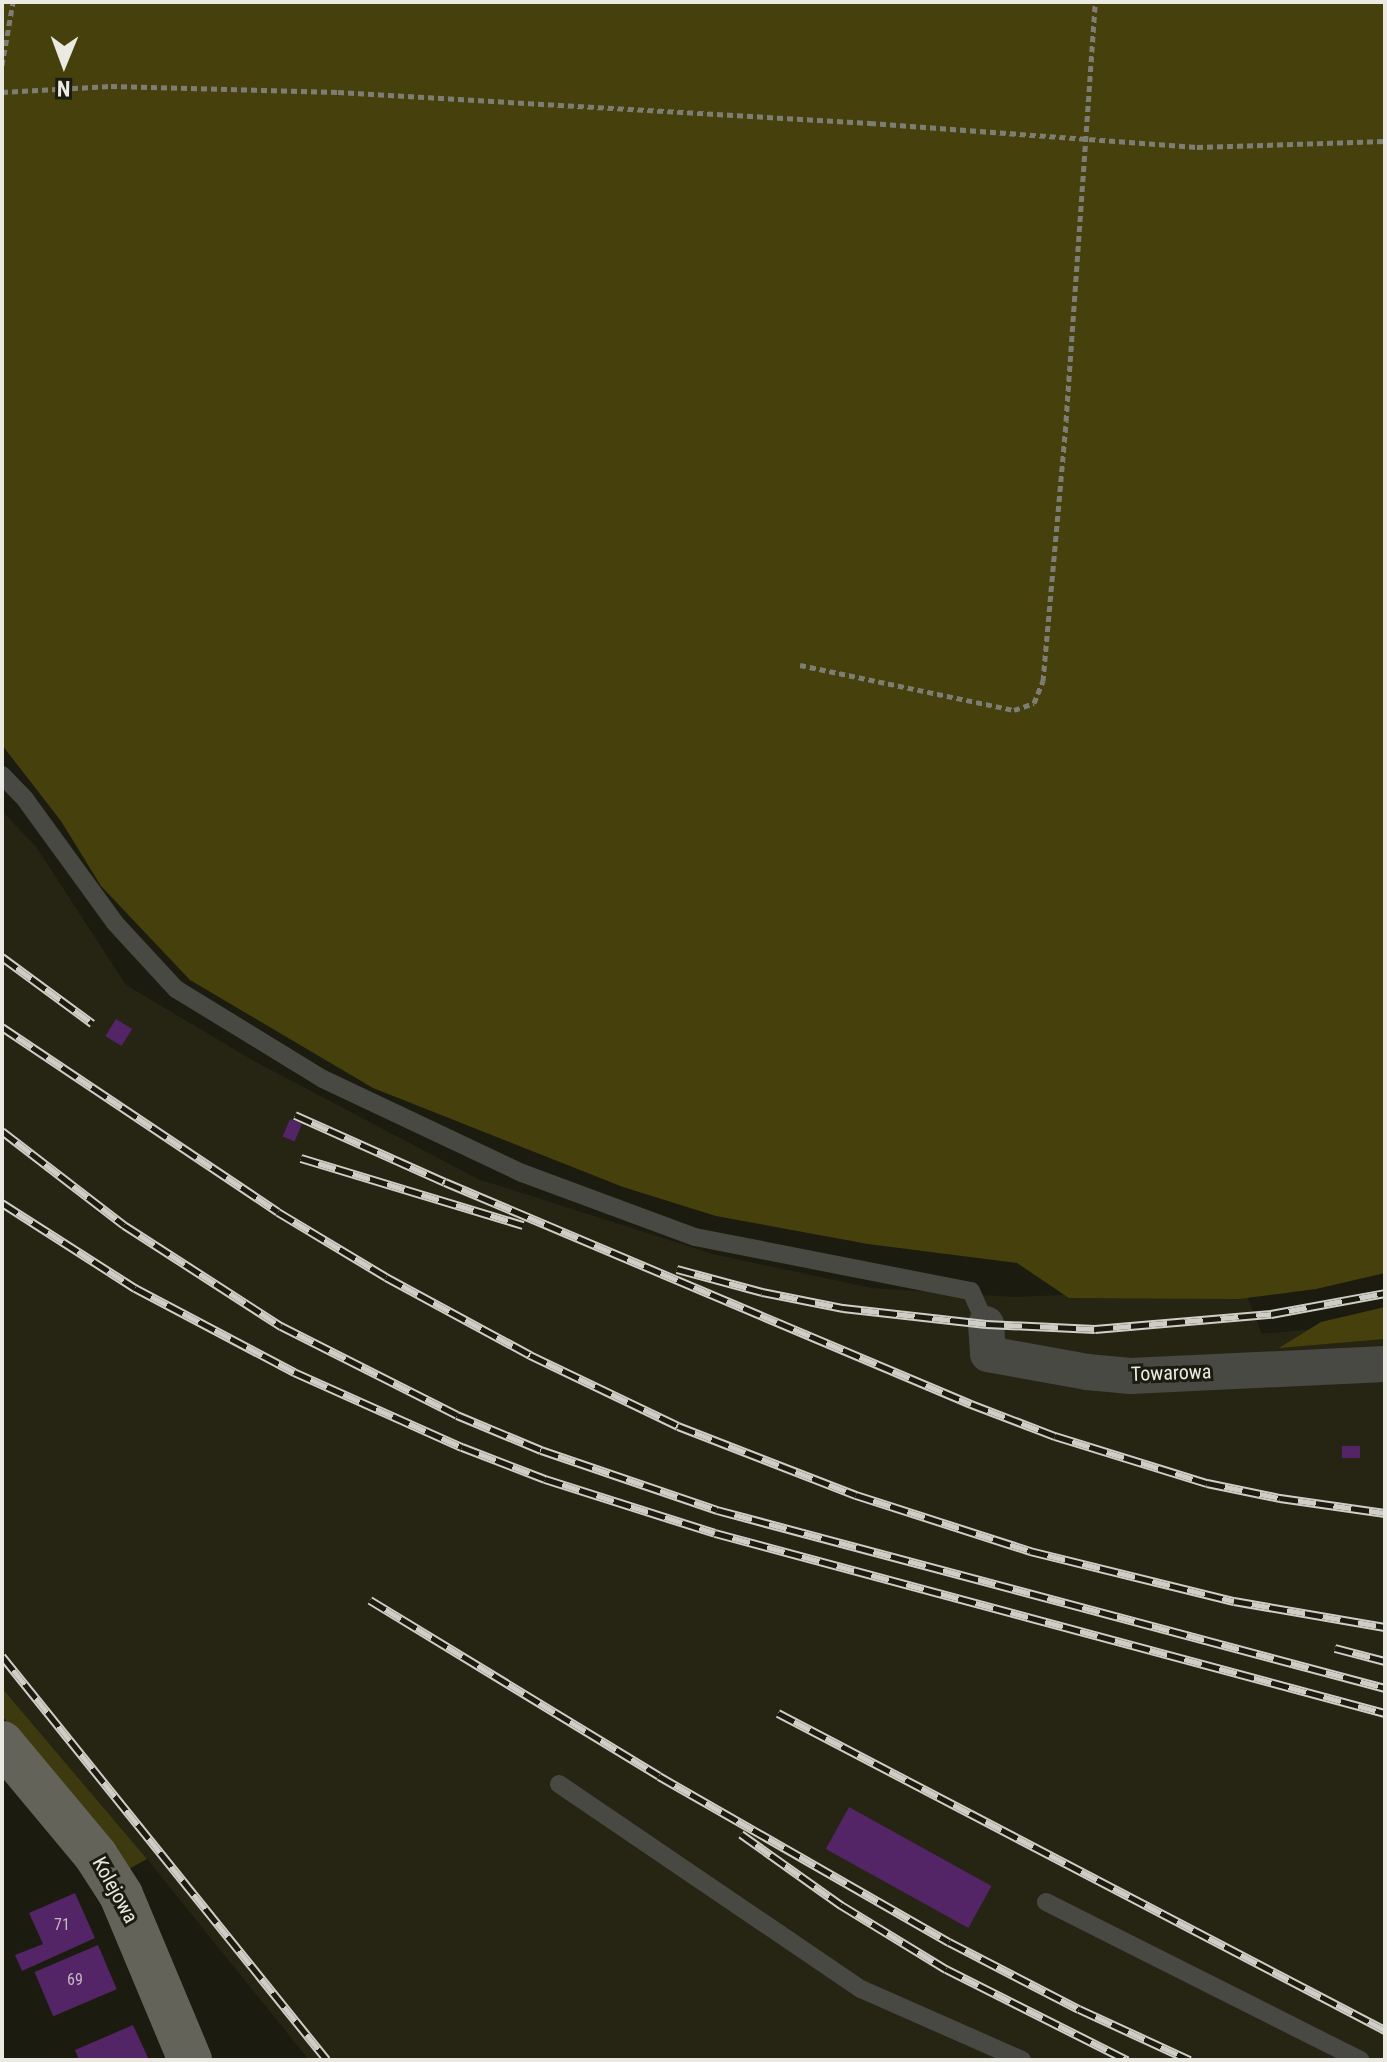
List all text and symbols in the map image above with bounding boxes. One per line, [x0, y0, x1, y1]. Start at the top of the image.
north arrow [24, 24, 104, 104]
text: N [57, 76, 71, 101]
street label: Towarowa [1130, 1360, 1212, 1386]
street label: Kolejowa [87, 1853, 143, 1927]
house number: 71 [54, 1915, 70, 1935]
house number: 69 [67, 1970, 83, 1990]

